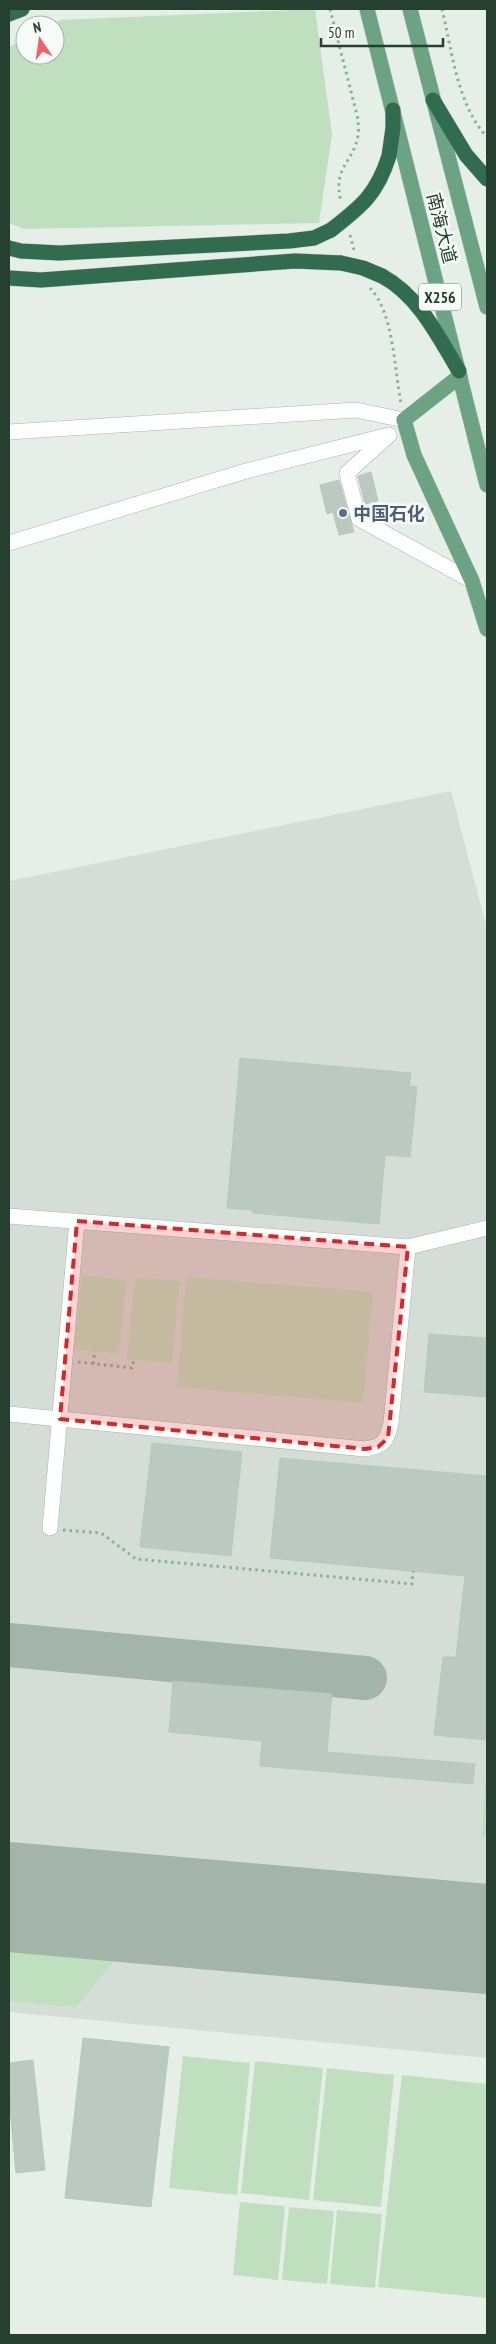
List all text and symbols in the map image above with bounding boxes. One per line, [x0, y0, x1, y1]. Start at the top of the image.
north arrow [15, 15, 65, 65]
scale bar [321, 15, 444, 47]
text: N [31, 18, 43, 37]
text: 50 m [328, 23, 354, 42]
street label: 南海大道 [422, 190, 462, 266]
road number: X256 [419, 284, 461, 310]
place label: 中国石化 [353, 502, 425, 525]
marker: 中国石化 [337, 507, 349, 519]

